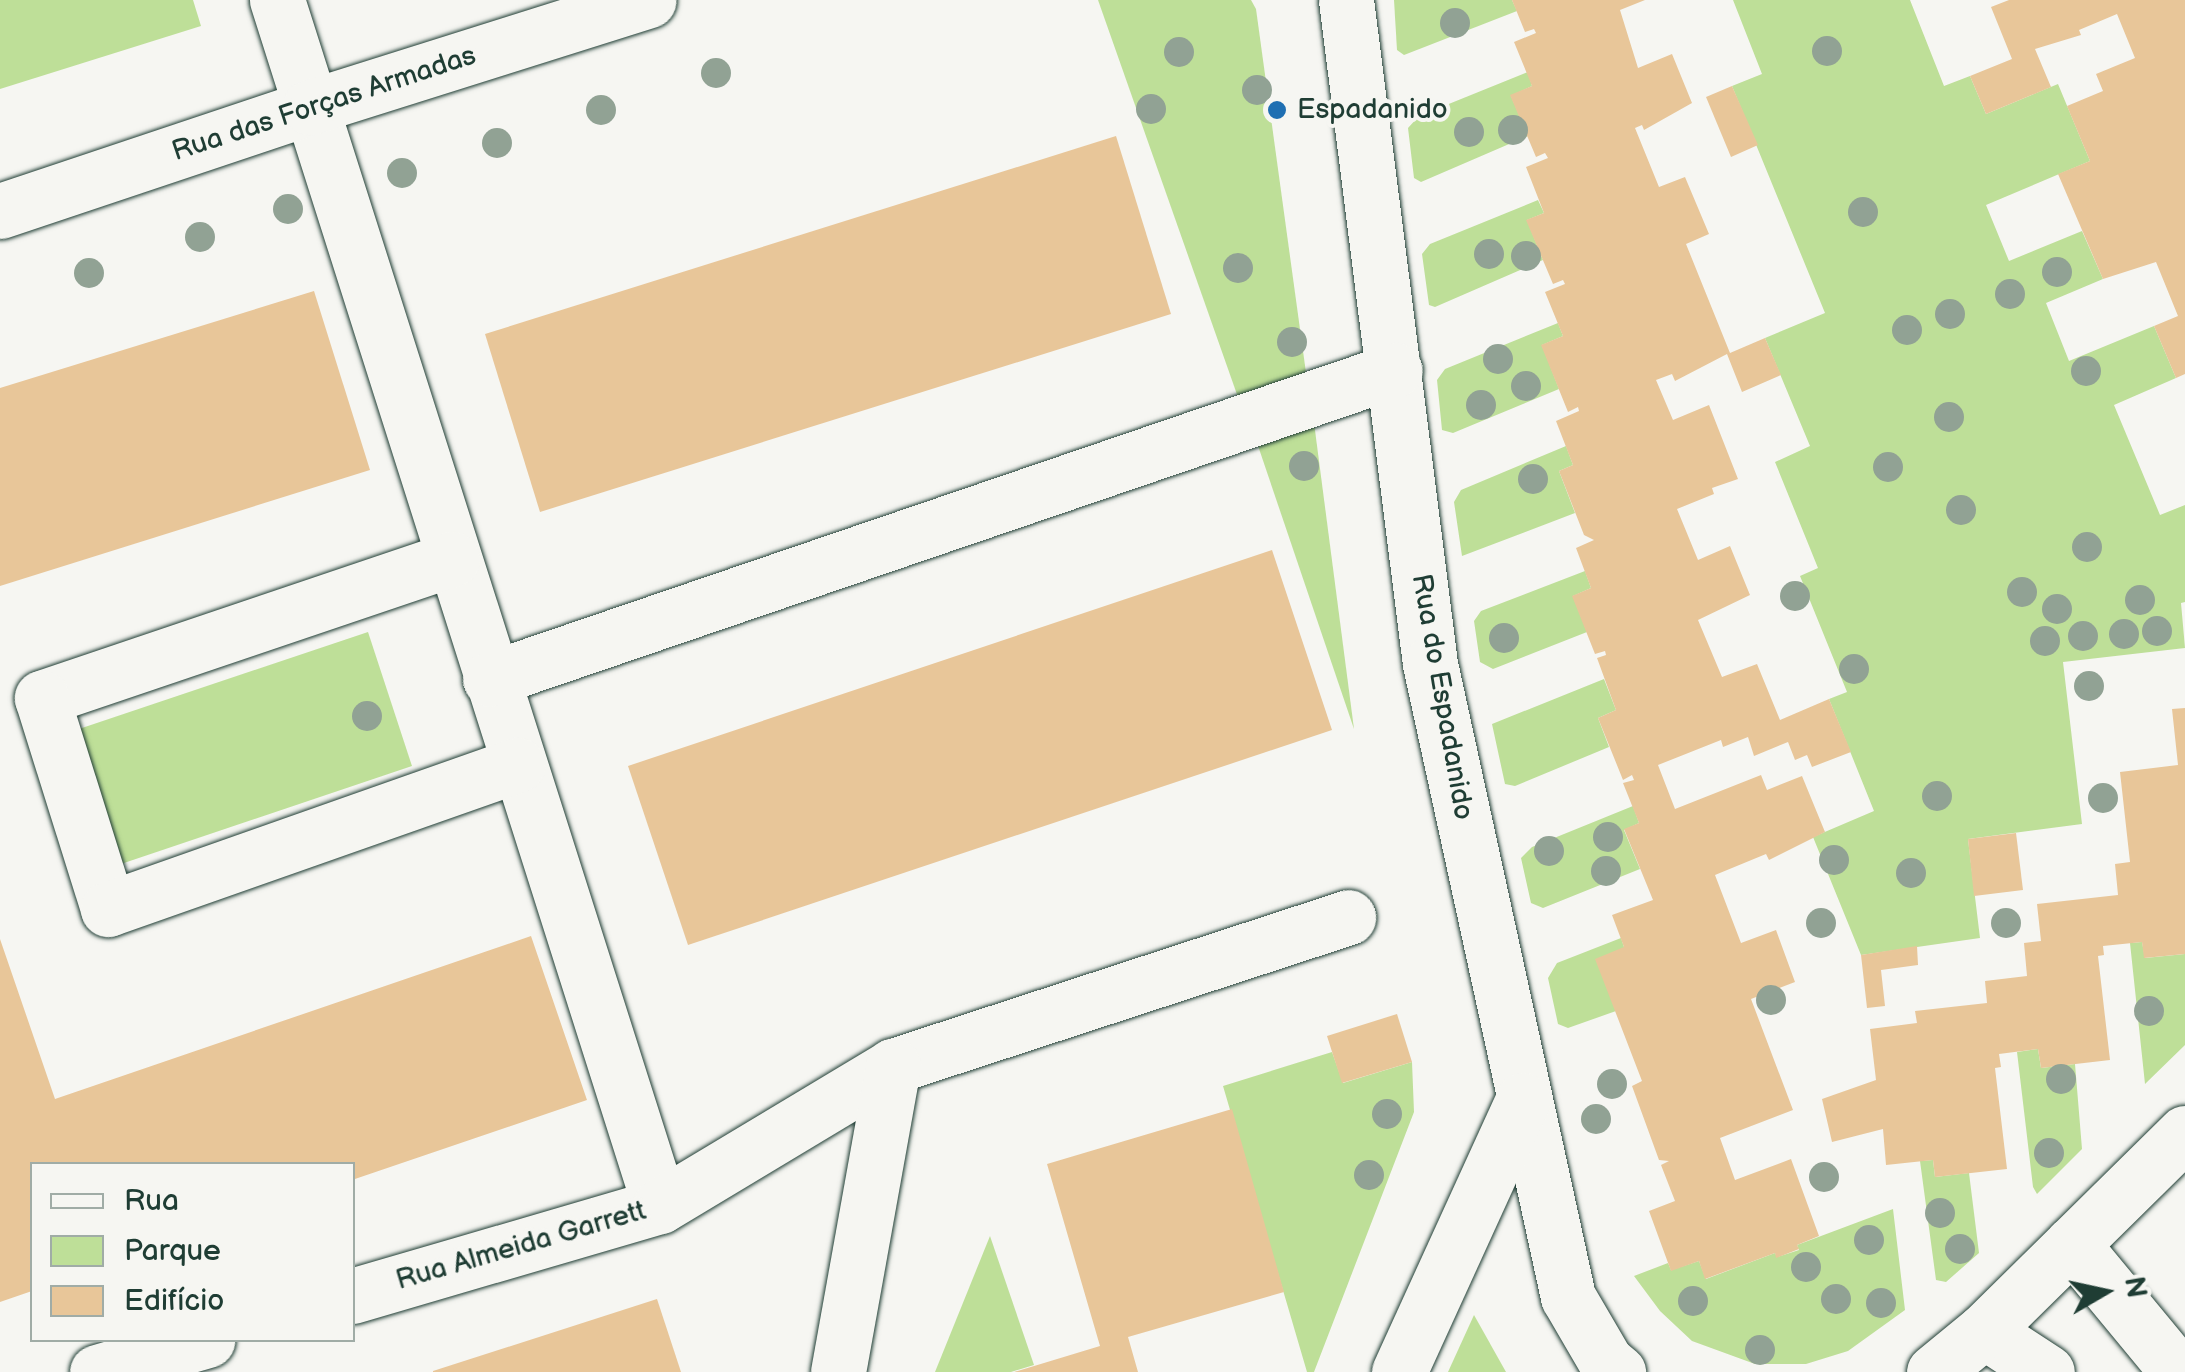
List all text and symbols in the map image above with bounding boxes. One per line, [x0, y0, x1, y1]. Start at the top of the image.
street label: Rua das Forças Armadas [168, 39, 480, 169]
place label: Espadanido [1297, 93, 1448, 127]
marker: Espadanido [1266, 99, 1288, 121]
street label: Rua do Espadanido [1404, 571, 1480, 823]
legend [30, 1162, 355, 1342]
text: Rua [124, 1183, 179, 1219]
street label: Rua Almeida Garrett [392, 1194, 650, 1298]
text: Parque [124, 1233, 221, 1269]
north arrow [2055, 1242, 2155, 1342]
text: N [2117, 1274, 2153, 1300]
text: Edifício [124, 1283, 224, 1319]

